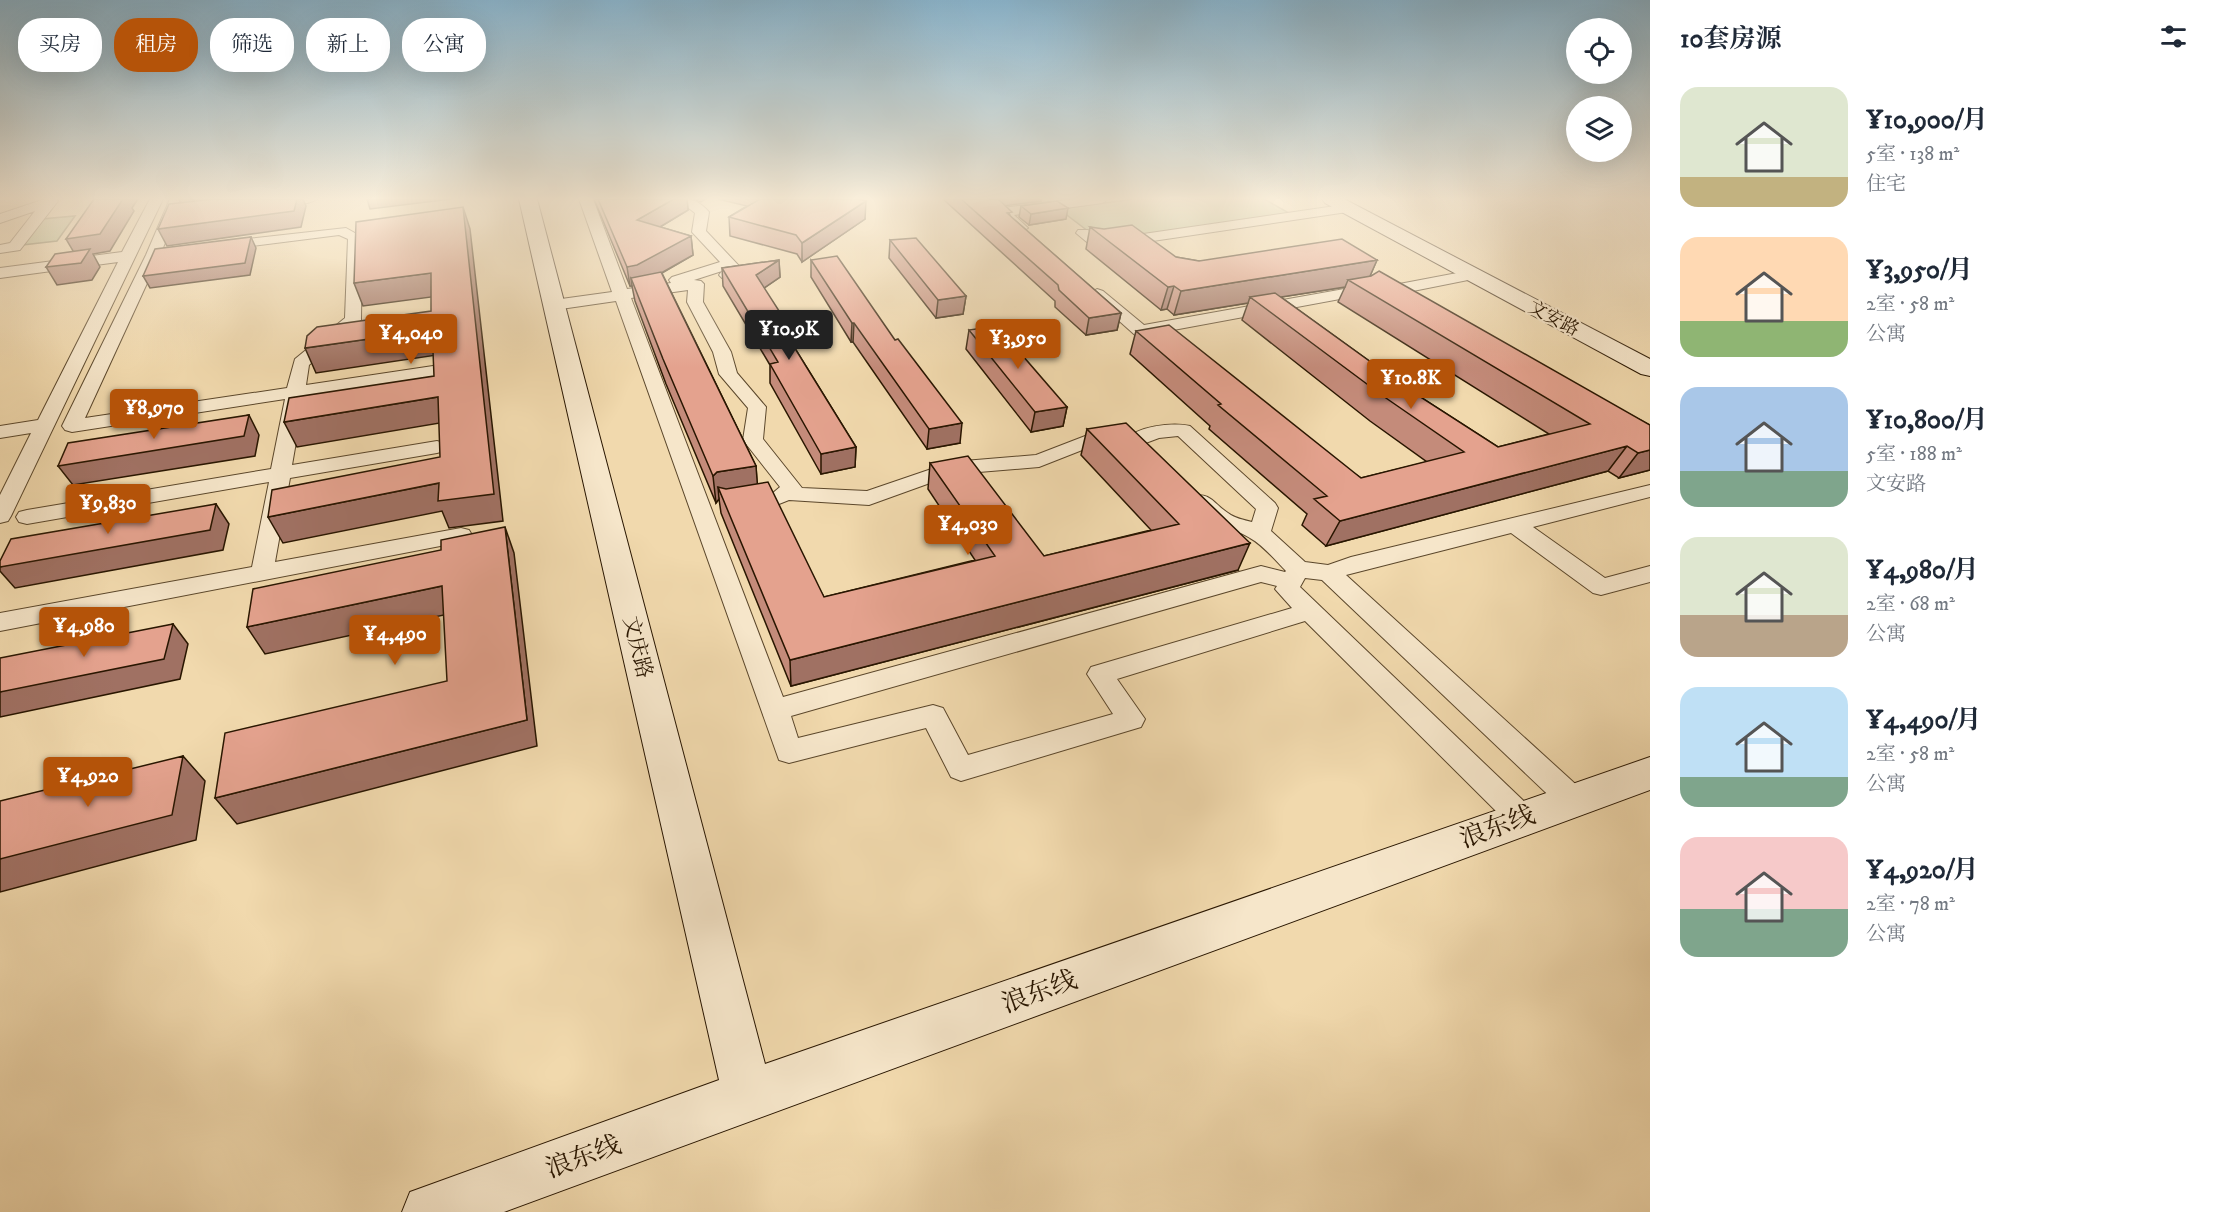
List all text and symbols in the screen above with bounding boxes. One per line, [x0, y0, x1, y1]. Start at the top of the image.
chip: 买房 [18, 18, 102, 72]
chip: 租房 [114, 18, 198, 72]
chip: 筛选 [210, 18, 294, 72]
chip: 新上 [306, 18, 390, 72]
chip: 公寓 [402, 18, 486, 72]
map controls [1566, 18, 1632, 162]
button: locate [1566, 18, 1632, 84]
icon: filters [2157, 20, 2190, 53]
text: 10套房源 [1680, 23, 1781, 56]
button: layers [1566, 96, 1632, 162]
text: ¥10,900/月 [1866, 104, 1988, 137]
icon: home [1728, 111, 1800, 183]
text: 5室 · 138 m² [1866, 142, 1959, 167]
text: 住宅 [1866, 172, 1906, 197]
text: ¥3,950/月 [1866, 254, 1973, 287]
icon: home [1728, 261, 1800, 333]
text: 2室 · 58 m² [1866, 292, 1954, 317]
street label: 文安路 [1525, 296, 1583, 341]
pin: ¥10.9K [740, 310, 838, 361]
pin: ¥4,040 [362, 314, 460, 365]
text: ¥10.9K [759, 317, 819, 342]
pin: ¥3,950 [969, 319, 1067, 370]
text: ¥4,040 [379, 321, 443, 346]
text: 公寓 [1866, 322, 1906, 347]
text: ¥3,950 [990, 326, 1046, 351]
pin: ¥10.8K [1362, 359, 1460, 410]
text: ¥10.8K [1381, 366, 1441, 391]
pin: ¥8,970 [105, 389, 203, 440]
text: ¥8,970 [124, 396, 184, 421]
text: ¥10,800/月 [1866, 404, 1988, 437]
icon: home [1728, 411, 1800, 483]
text: 5室 · 188 m² [1866, 442, 1962, 467]
text: 文安路 [1866, 472, 1926, 497]
pin: ¥9,830 [59, 484, 157, 535]
text: ¥9,830 [79, 491, 137, 516]
pin: ¥4,030 [919, 505, 1017, 556]
text: ¥4,030 [938, 512, 998, 537]
text: ¥4,980/月 [1866, 554, 1979, 587]
icon: home [1728, 561, 1800, 633]
text: 2室 · 68 m² [1866, 592, 1955, 617]
pin: ¥4,980 [35, 607, 133, 658]
text: ¥4,980 [53, 614, 115, 639]
street label: 文庆路 [617, 614, 657, 681]
pin: ¥4,490 [346, 615, 444, 666]
text: ¥4,490 [363, 622, 427, 647]
text: 公寓 [1866, 622, 1906, 647]
text: ¥4,490/月 [1866, 704, 1982, 737]
icon: home [1728, 711, 1800, 783]
text: 2室 · 58 m² [1866, 742, 1954, 767]
pin: ¥4,920 [39, 757, 137, 808]
text: ¥4,920 [57, 764, 119, 789]
text: 公寓 [1866, 772, 1906, 797]
street label: 浪东线 [1455, 799, 1540, 856]
text: ¥4,920/月 [1866, 854, 1979, 887]
icon: home [1728, 861, 1800, 933]
text: 2室 · 78 m² [1866, 892, 1955, 917]
text: 公寓 [1866, 922, 1906, 947]
street label: 浪东线 [997, 964, 1082, 1021]
street label: 浪东线 [541, 1129, 626, 1186]

